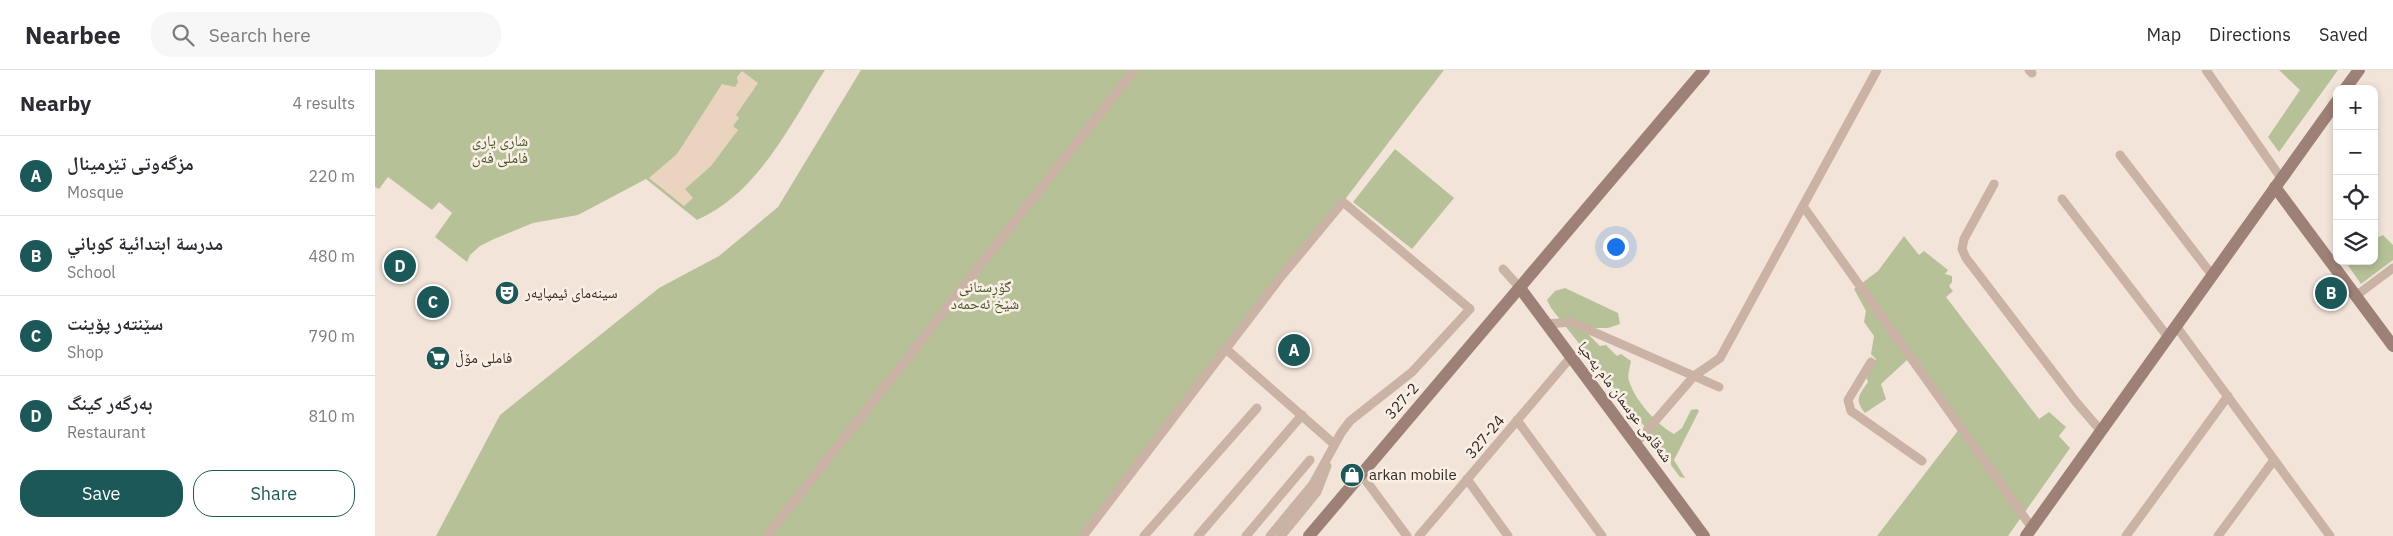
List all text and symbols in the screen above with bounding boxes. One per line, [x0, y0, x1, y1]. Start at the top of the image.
search box [151, 12, 501, 57]
text: Nearbee [25, 19, 121, 51]
icon: search [169, 21, 197, 49]
text: Search here [209, 23, 311, 47]
text: Map [2146, 23, 2181, 46]
text: Directions [2209, 23, 2291, 46]
text: Saved [2319, 23, 2368, 46]
map controls [2333, 85, 2378, 265]
button: + [2333, 85, 2378, 130]
text: Nearby [20, 89, 91, 117]
text: 4 results [292, 93, 355, 113]
button: − [2333, 130, 2378, 175]
park label: شاری یاری فاملی فەن [472, 131, 528, 168]
text: مزگەوتی تێرمینال [67, 151, 194, 175]
text: A [31, 166, 41, 186]
text: 220 m [308, 166, 355, 186]
button: locate [2333, 175, 2378, 220]
text: Mosque [67, 182, 124, 202]
button: layers [2333, 220, 2378, 265]
text: مدرسة ابتدائية كوباني [67, 231, 223, 255]
your location [1603, 234, 1629, 260]
text: B [31, 246, 41, 266]
text: 480 m [308, 246, 355, 266]
pin: D [384, 247, 416, 285]
text: School [67, 262, 116, 282]
pin: B [2315, 274, 2347, 312]
park label: گۆڕستانی شێخ ئەحمەد [951, 277, 1019, 314]
theatre icon: سینەمای ئیمپایەر [494, 280, 520, 306]
pin: C [417, 283, 449, 321]
place label: سینەمای ئیمپایەر [524, 283, 618, 303]
text: سێنتەر پۆینت [67, 311, 163, 335]
text: C [31, 326, 41, 346]
text: 790 m [308, 326, 355, 346]
pin: A [1278, 331, 1310, 369]
street label: شەقامی عوسمان مام یەحیا [1573, 338, 1677, 467]
text: Shop [67, 342, 104, 362]
supermarket icon: فاملی مۆڵ [425, 345, 451, 371]
place label: فاملی مۆڵ [455, 348, 512, 368]
street label: 327-2 [1381, 379, 1423, 423]
text: بەرگەر کینگ [67, 391, 153, 415]
text: D [30, 406, 42, 426]
text: 810 m [308, 406, 355, 426]
street label: 327-24 [1461, 411, 1508, 462]
text: Restaurant [67, 422, 146, 442]
shop icon: arkan mobile [1339, 462, 1365, 488]
place label: arkan mobile [1369, 465, 1457, 484]
button: Save [20, 470, 183, 517]
button: Share [193, 470, 355, 517]

